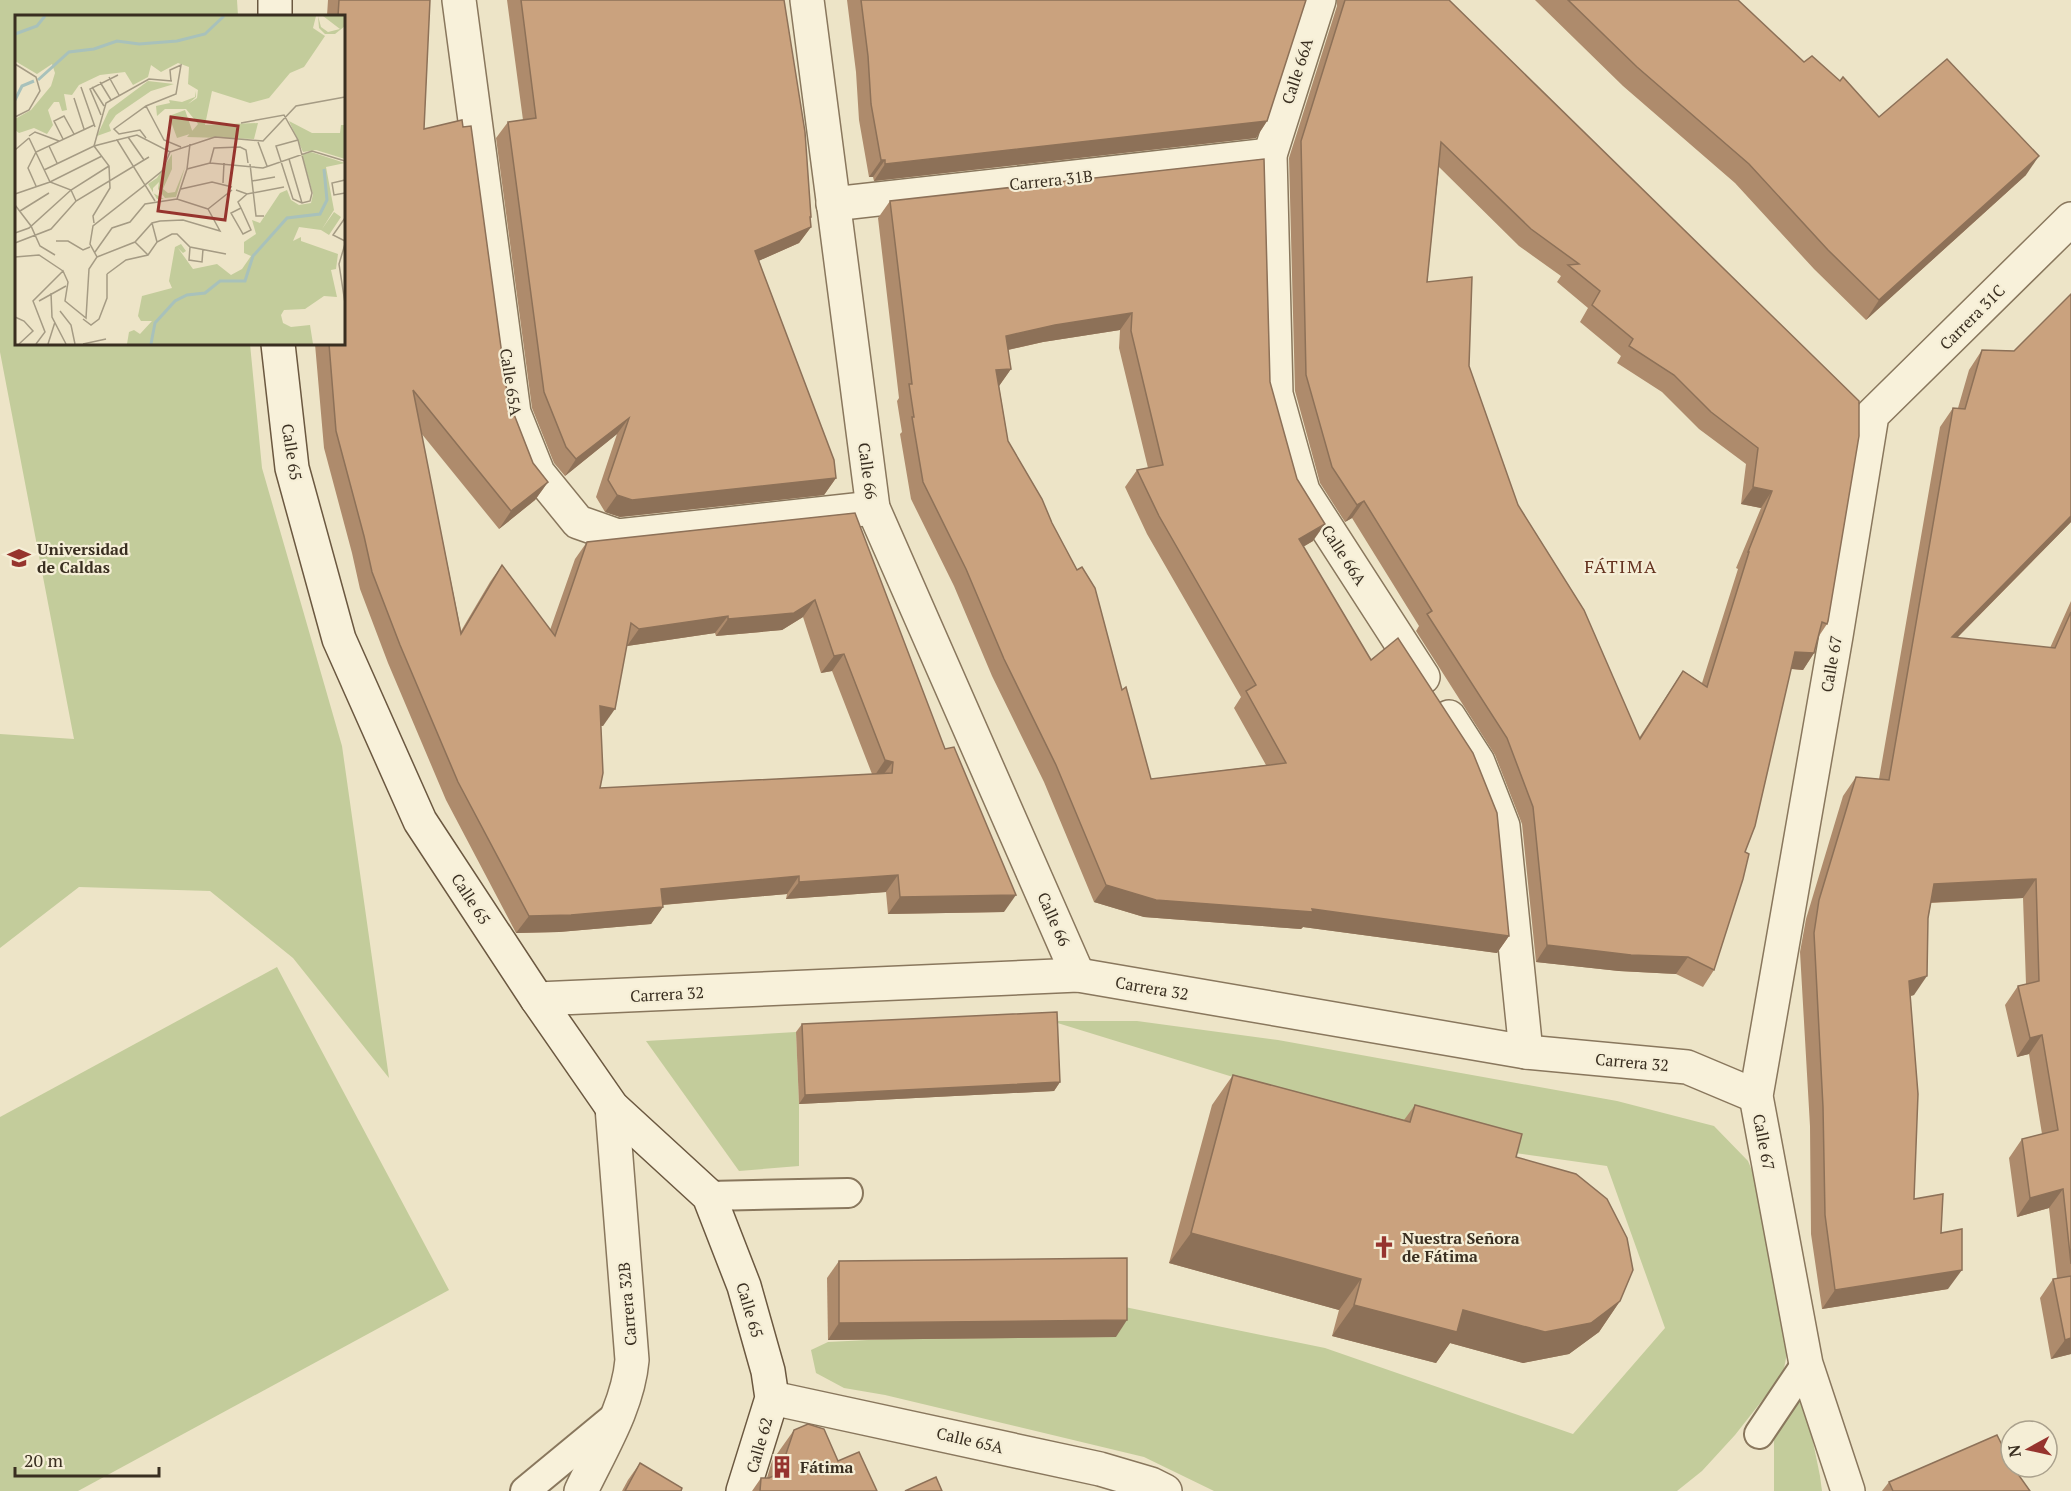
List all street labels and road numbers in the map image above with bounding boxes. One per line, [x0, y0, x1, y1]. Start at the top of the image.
street label: Calle 66A [1276, 35, 1318, 107]
street label: Carrera 31B [1008, 165, 1094, 195]
street label: Carrera 31C [1934, 279, 2010, 355]
street label: Calle 65A [495, 347, 527, 417]
street label: Calle 65 [277, 422, 307, 482]
street label: Calle 66 [853, 441, 883, 501]
street label: Calle 66A [1316, 521, 1372, 590]
street label: Calle 67 [1815, 634, 1847, 694]
street label: Calle 65 [446, 869, 496, 929]
street label: Calle 66 [1032, 888, 1076, 950]
street label: Carrera 32 [1114, 971, 1190, 1005]
street label: Carrera 32 [630, 981, 704, 1007]
street label: Carrera 32 [1594, 1048, 1670, 1076]
street label: Calle 67 [1748, 1112, 1780, 1172]
street label: Carrera 32B [612, 1261, 642, 1347]
street label: Calle 65 [731, 1280, 769, 1340]
street label: Calle 62 [741, 1415, 777, 1475]
street label: Calle 65A [934, 1422, 1006, 1458]

